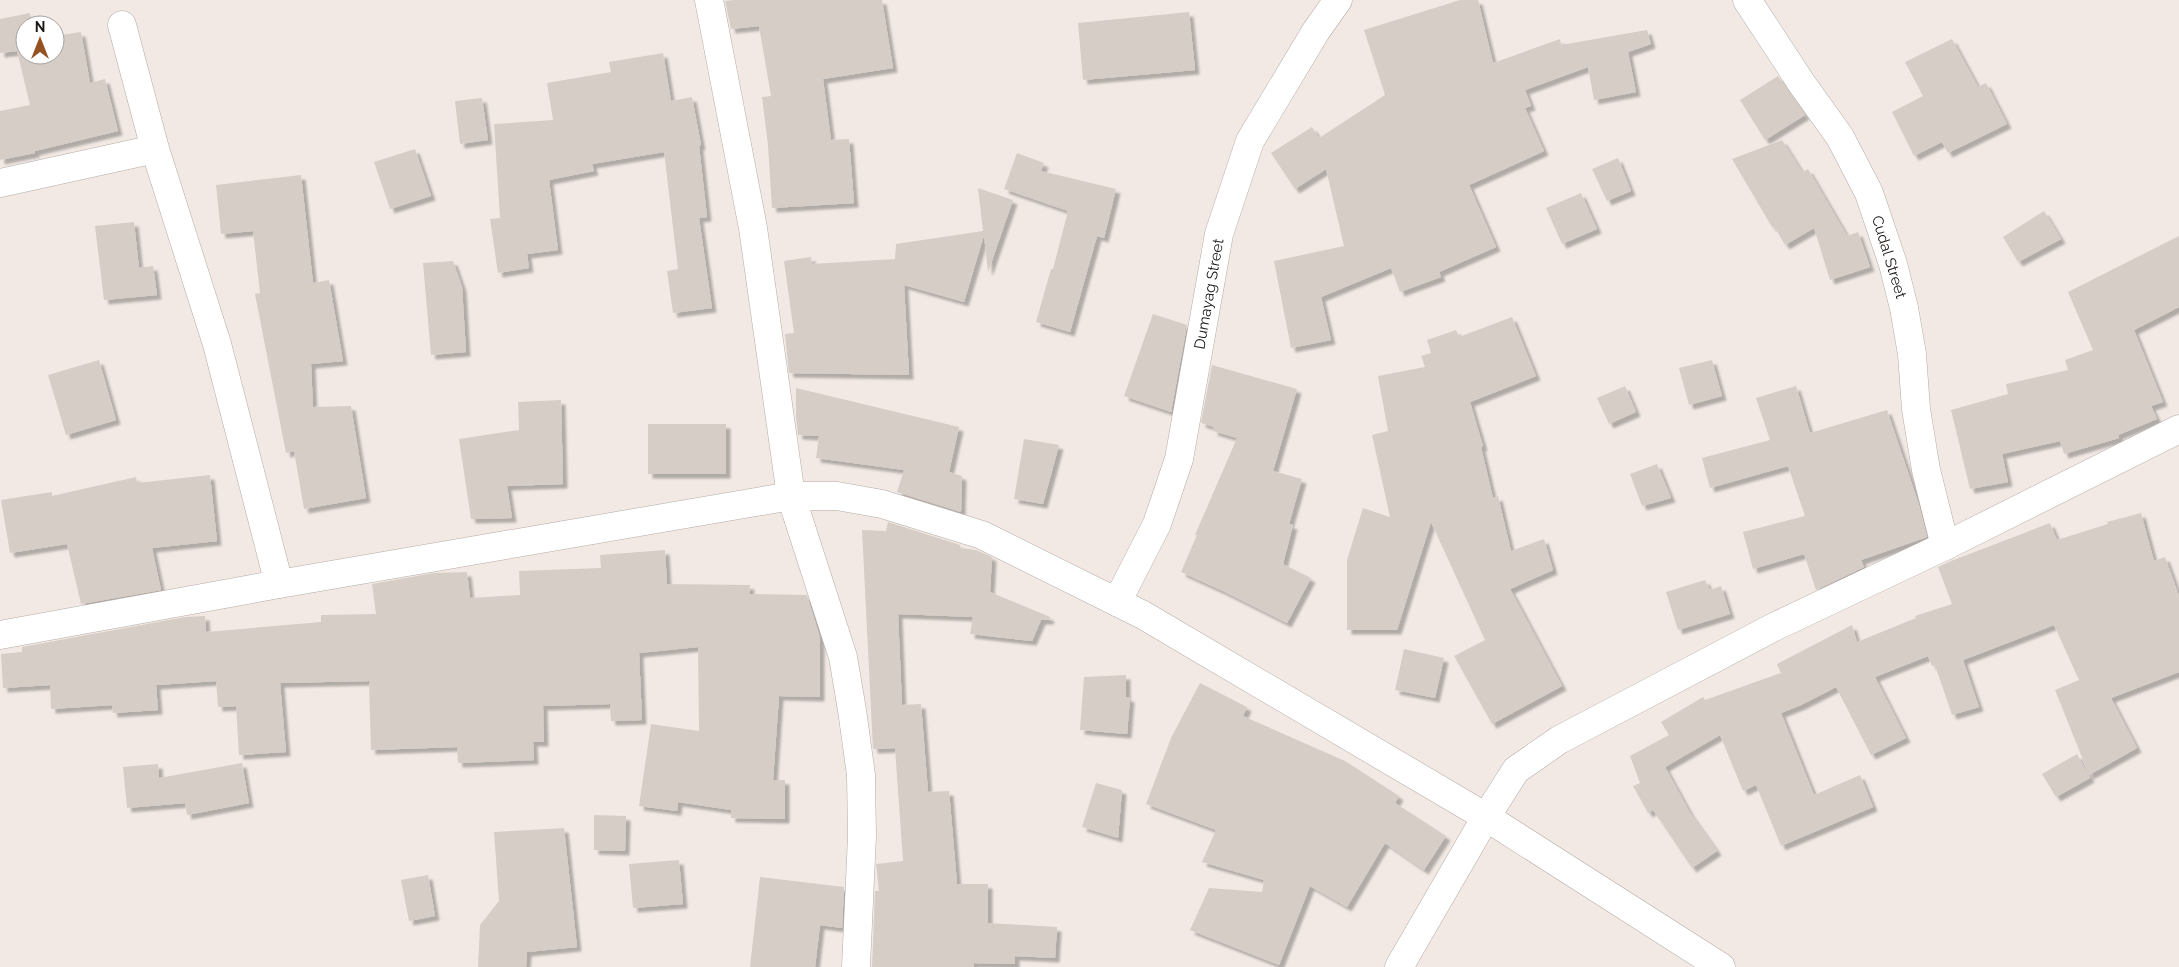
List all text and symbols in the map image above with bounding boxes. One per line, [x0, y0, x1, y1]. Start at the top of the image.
north arrow [15, 15, 65, 65]
text: N [35, 19, 45, 35]
street label: Cudal Street [1868, 213, 1910, 301]
street label: Dumayag Street [1190, 237, 1228, 351]

